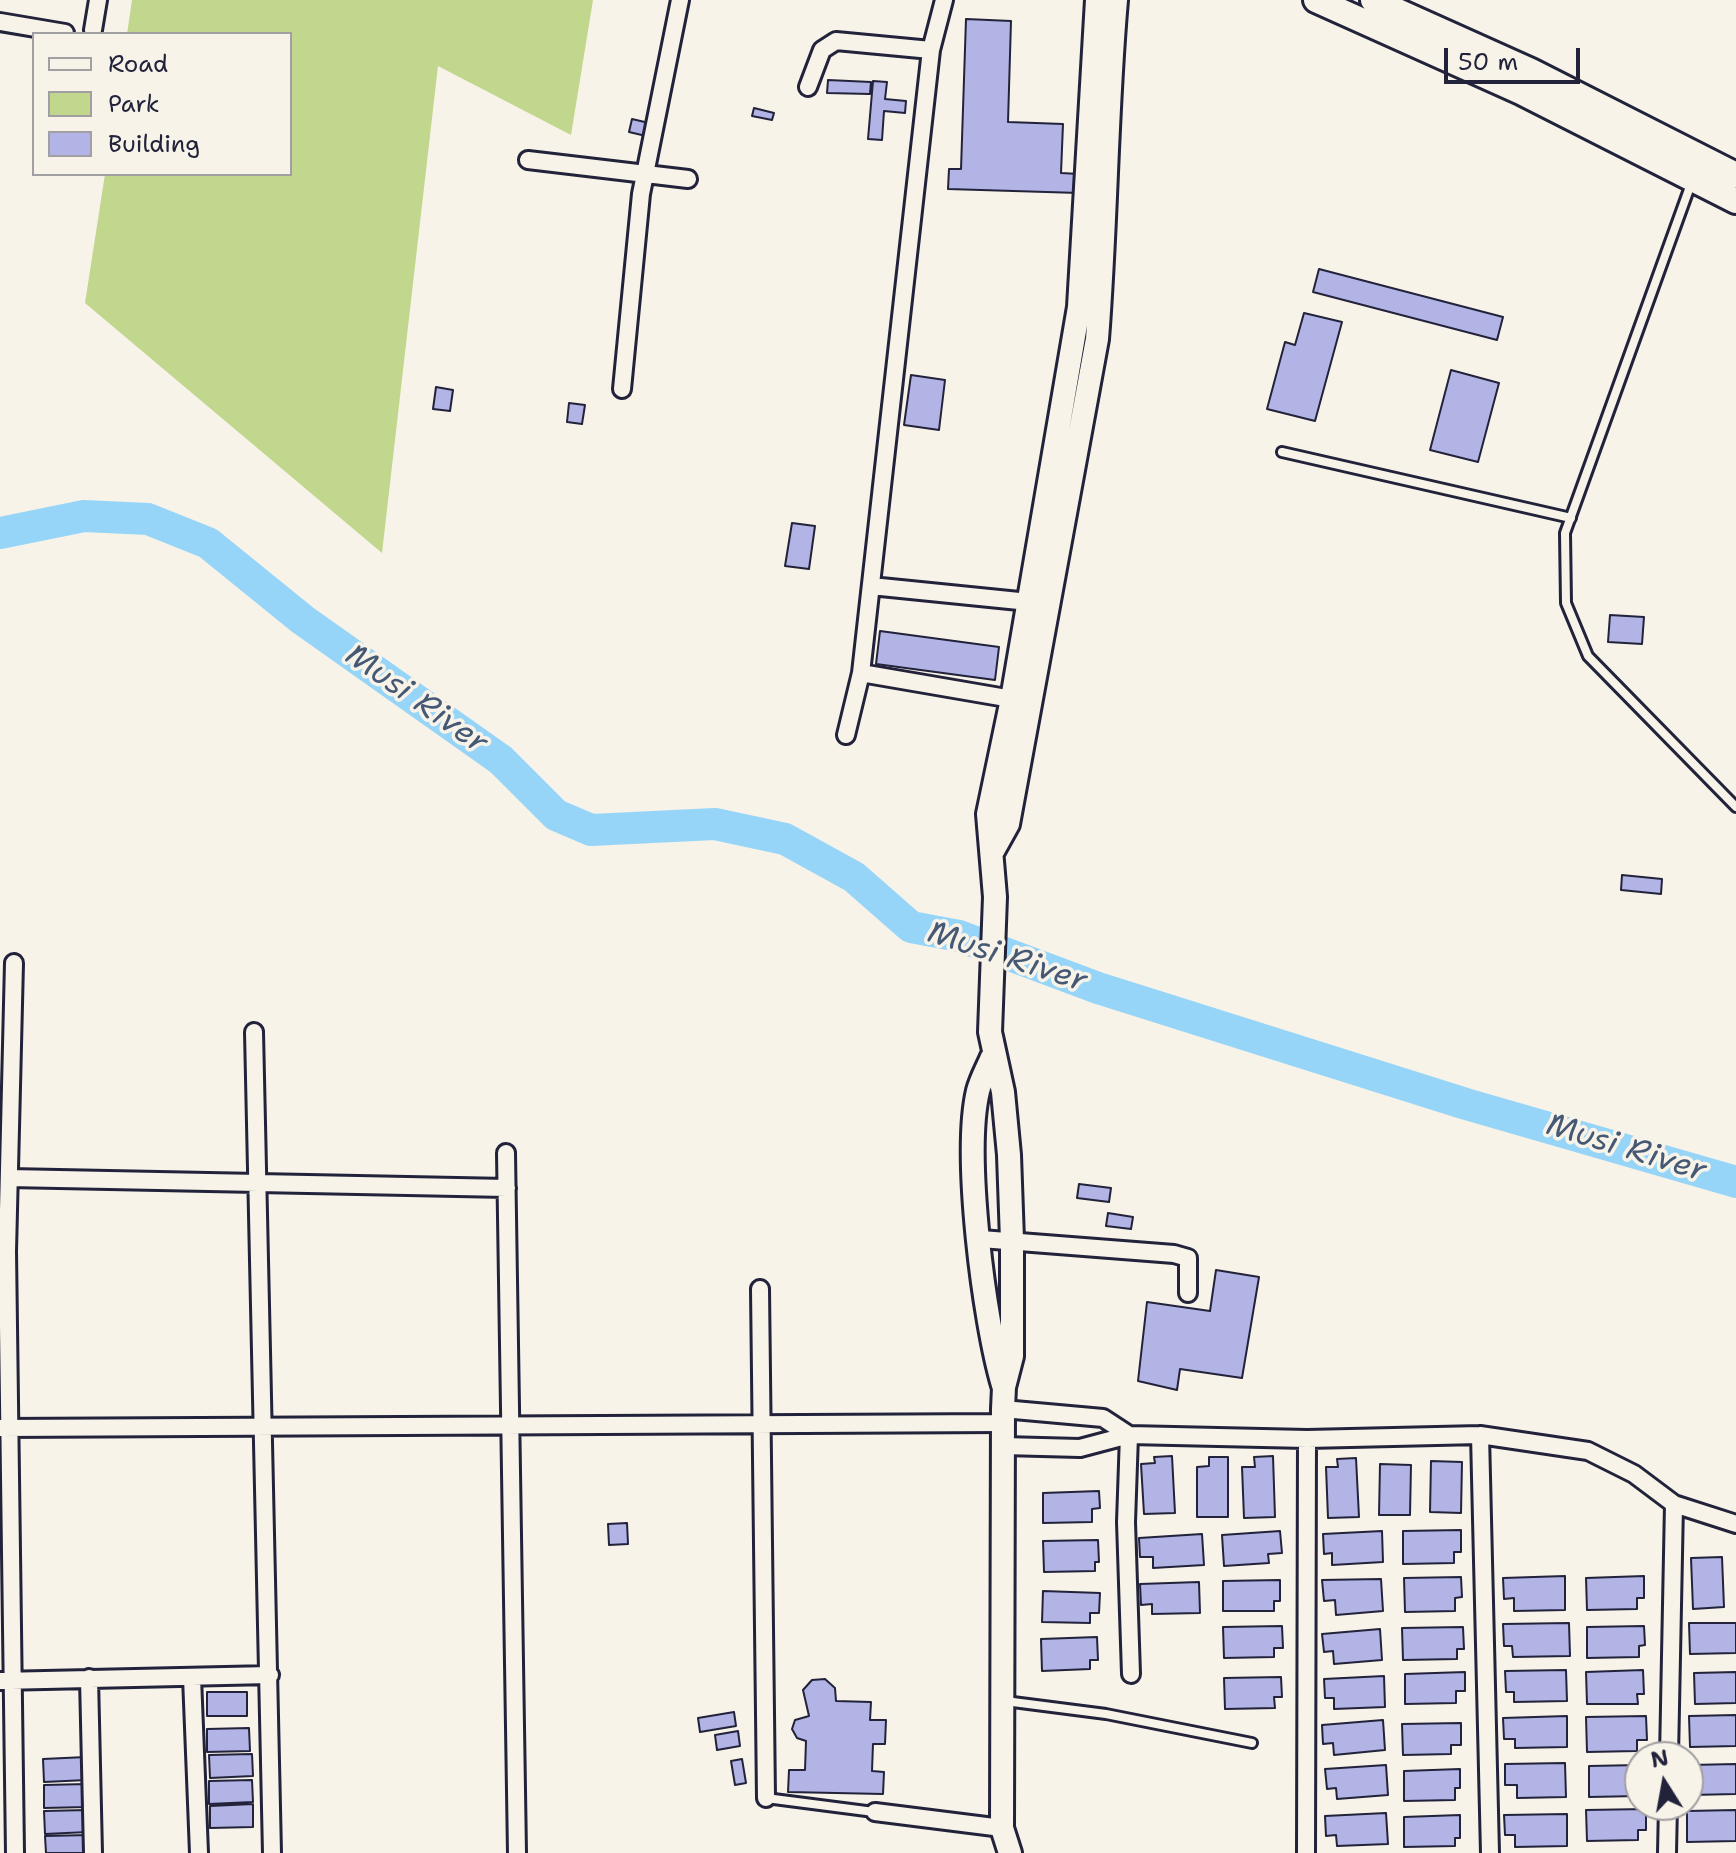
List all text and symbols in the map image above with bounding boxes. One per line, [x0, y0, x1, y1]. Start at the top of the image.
legend [32, 32, 292, 176]
scale bar [1448, 32, 1584, 82]
text: 50 m [1458, 46, 1518, 78]
text: Road [108, 48, 168, 80]
text: Park [108, 88, 160, 120]
text: Building [108, 128, 200, 160]
water label: Musi River [337, 637, 495, 763]
water label: Musi River [922, 914, 1092, 1002]
water label: Musi River [1541, 1106, 1711, 1192]
north arrow [1624, 1741, 1704, 1821]
text: N [1648, 1743, 1671, 1775]

